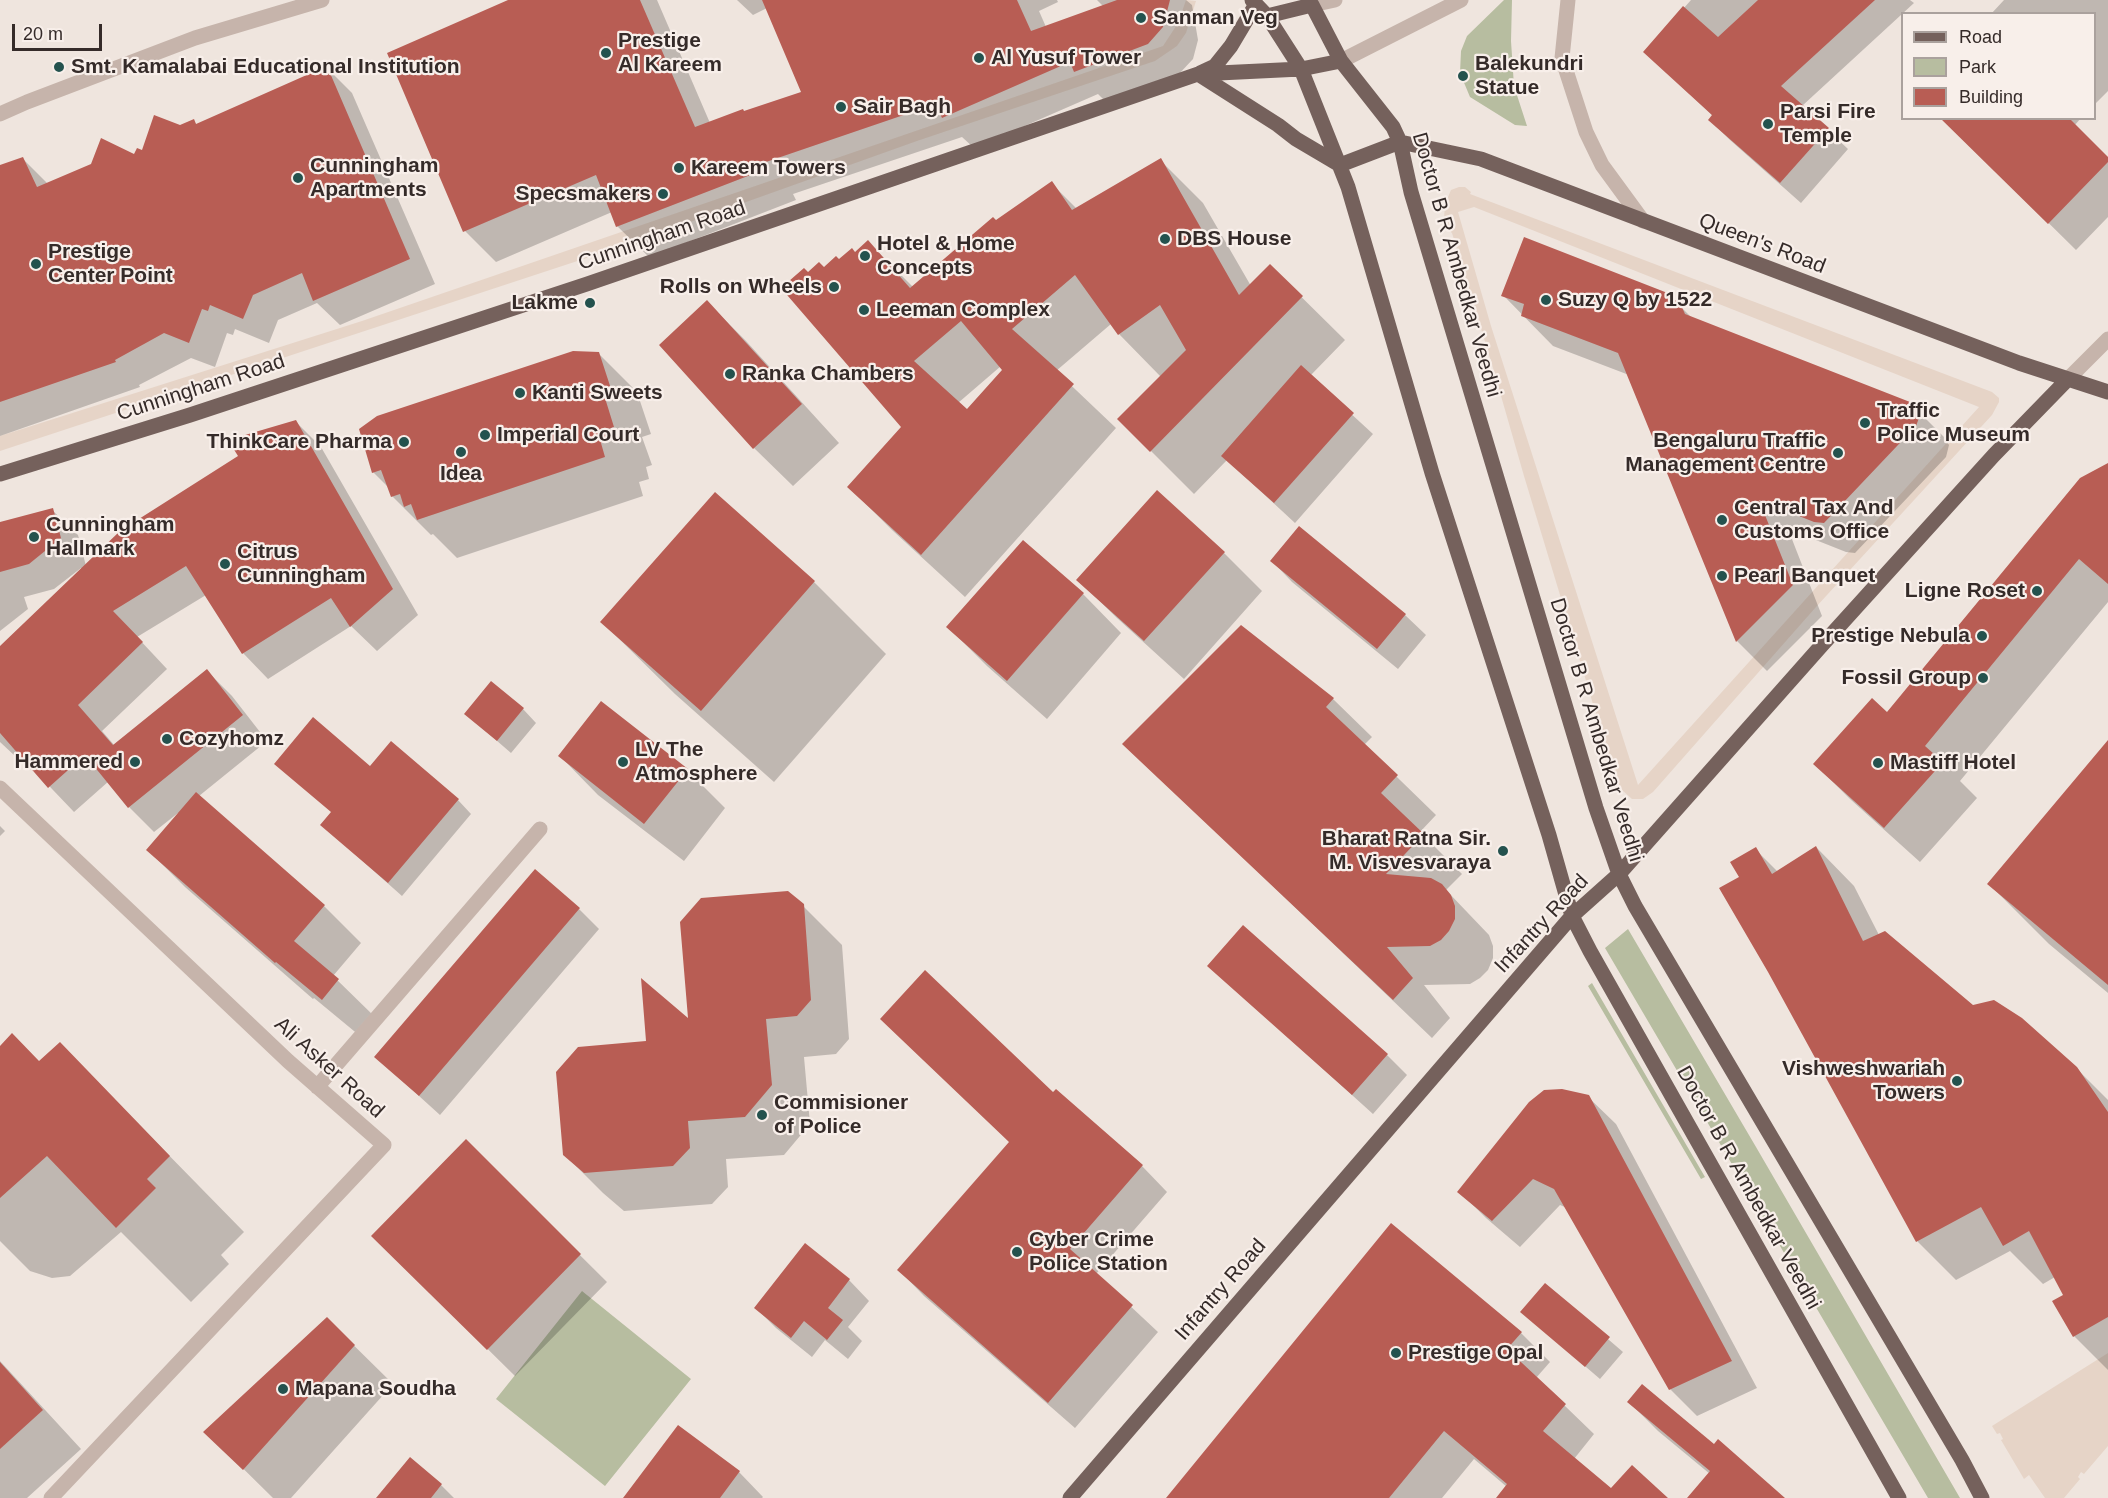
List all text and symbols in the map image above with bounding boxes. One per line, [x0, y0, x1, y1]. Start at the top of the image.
place label: Sanman Veg [1153, 5, 1278, 31]
marker: Sanman Veg [1134, 11, 1148, 25]
scale bar [15, 12, 105, 50]
legend [1901, 12, 2096, 120]
text: 20 m [23, 24, 63, 44]
text: Road [1959, 27, 2002, 47]
place label: Prestige Al Kareem [618, 28, 722, 78]
place label: Al Yusuf Tower [991, 45, 1141, 71]
marker: Prestige Al Kareem [599, 46, 613, 60]
marker: Al Yusuf Tower [972, 51, 986, 65]
place label: Balekundri Statue [1475, 51, 1584, 101]
place label: Smt. Kamalabai Educational Institution [71, 54, 460, 80]
text: Park [1959, 57, 1996, 77]
marker: Smt. Kamalabai Educational Institution [52, 60, 66, 74]
marker: Balekundri Statue [1456, 69, 1470, 83]
text: Building [1959, 87, 2023, 107]
place label: Sair Bagh [853, 94, 951, 120]
place label: Parsi Fire Temple [1780, 99, 1876, 149]
marker: Sair Bagh [834, 100, 848, 114]
marker: Parsi Fire Temple [1761, 117, 1775, 131]
street label: Doctor B R Ambedkar Veedhi [1406, 130, 1506, 400]
place label: Cunningham Apartments [310, 153, 438, 203]
place label: Kareem Towers [691, 155, 846, 181]
marker: Kareem Towers [672, 161, 686, 175]
marker: Cunningham Apartments [291, 171, 305, 185]
place label: Specsmakers [516, 181, 651, 207]
marker: Specsmakers [656, 187, 670, 201]
street label: Cunningham Road [575, 196, 749, 276]
street label: Queen's Road [1695, 208, 1829, 280]
place label: DBS House [1177, 226, 1291, 252]
place label: Hotel & Home Concepts [877, 231, 1015, 281]
marker: DBS House [1158, 232, 1172, 246]
place label: Prestige Center Point [48, 239, 173, 289]
marker: Hotel & Home Concepts [858, 249, 872, 263]
marker: Prestige Center Point [29, 257, 43, 271]
place label: Rolls on Wheels [660, 274, 822, 300]
marker: Rolls on Wheels [827, 280, 841, 294]
place label: Suzy Q by 1522 [1558, 287, 1712, 313]
place label: Lakme [511, 290, 578, 316]
marker: Suzy Q by 1522 [1539, 293, 1553, 307]
marker: Lakme [583, 296, 597, 310]
place label: Leeman Complex [876, 297, 1050, 323]
marker: Leeman Complex [857, 303, 871, 317]
street label: Cunningham Road [114, 349, 288, 427]
place label: Ranka Chambers [742, 361, 914, 387]
marker: Ranka Chambers [723, 367, 737, 381]
place label: Kanti Sweets [532, 380, 663, 406]
marker: Kanti Sweets [513, 386, 527, 400]
place label: Traffic Police Museum [1877, 398, 2030, 448]
marker: Traffic Police Museum [1858, 416, 1872, 430]
place label: Imperial Court [497, 422, 639, 448]
marker: Imperial Court [478, 428, 492, 442]
place label: Bengaluru Traffic Management Centre [1625, 428, 1826, 478]
place label: ThinkCare Pharma [206, 429, 392, 455]
marker: ThinkCare Pharma [397, 435, 411, 449]
marker: Idea [454, 445, 468, 459]
marker: Bengaluru Traffic Management Centre [1831, 446, 1845, 460]
place label: Idea [440, 461, 482, 487]
place label: Central Tax And Customs Office [1734, 495, 1893, 545]
place label: Cunningham Hallmark [46, 512, 174, 562]
marker: Central Tax And Customs Office [1715, 513, 1729, 527]
marker: Cunningham Hallmark [27, 530, 41, 544]
place label: Citrus Cunningham [237, 539, 365, 589]
marker: Citrus Cunningham [218, 557, 232, 571]
place label: Pearl Banquet [1734, 563, 1875, 589]
marker: Pearl Banquet [1715, 569, 1729, 583]
place label: Ligne Roset [1905, 578, 2025, 604]
marker: Ligne Roset [2030, 584, 2044, 598]
street label: Doctor B R Ambedkar Veedhi [1544, 595, 1648, 865]
place label: Prestige Nebula [1811, 623, 1970, 649]
marker: Prestige Nebula [1975, 629, 1989, 643]
place label: Fossil Group [1841, 665, 1971, 691]
marker: Fossil Group [1976, 671, 1990, 685]
place label: Cozyhomz [179, 726, 284, 752]
marker: Cozyhomz [160, 732, 174, 746]
place label: LV The Atmosphere [635, 737, 758, 787]
place label: Hammered [14, 749, 123, 775]
place label: Mastiff Hotel [1890, 750, 2016, 776]
marker: Hammered [128, 755, 142, 769]
marker: LV The Atmosphere [616, 755, 630, 769]
marker: Mastiff Hotel [1871, 756, 1885, 770]
place label: Bharat Ratna Sir. M. Visvesvaraya [1322, 826, 1491, 876]
marker: Bharat Ratna Sir. M. Visvesvaraya [1496, 844, 1510, 858]
street label: Infantry Road [1490, 869, 1594, 979]
street label: Ali Asker Road [269, 1012, 389, 1124]
place label: Vishweshwariah Towers [1782, 1056, 1945, 1106]
street label: Doctor B R Ambedkar Veedhi [1670, 1062, 1826, 1314]
marker: Vishweshwariah Towers [1950, 1074, 1964, 1088]
place label: Commisioner of Police [774, 1090, 908, 1140]
marker: Commisioner of Police [755, 1108, 769, 1122]
place label: Cyber Crime Police Station [1029, 1227, 1168, 1277]
street label: Infantry Road [1170, 1234, 1272, 1346]
marker: Cyber Crime Police Station [1010, 1245, 1024, 1259]
place label: Prestige Opal [1408, 1340, 1543, 1366]
marker: Prestige Opal [1389, 1346, 1403, 1360]
place label: Mapana Soudha [295, 1376, 456, 1402]
marker: Mapana Soudha [276, 1382, 290, 1396]

